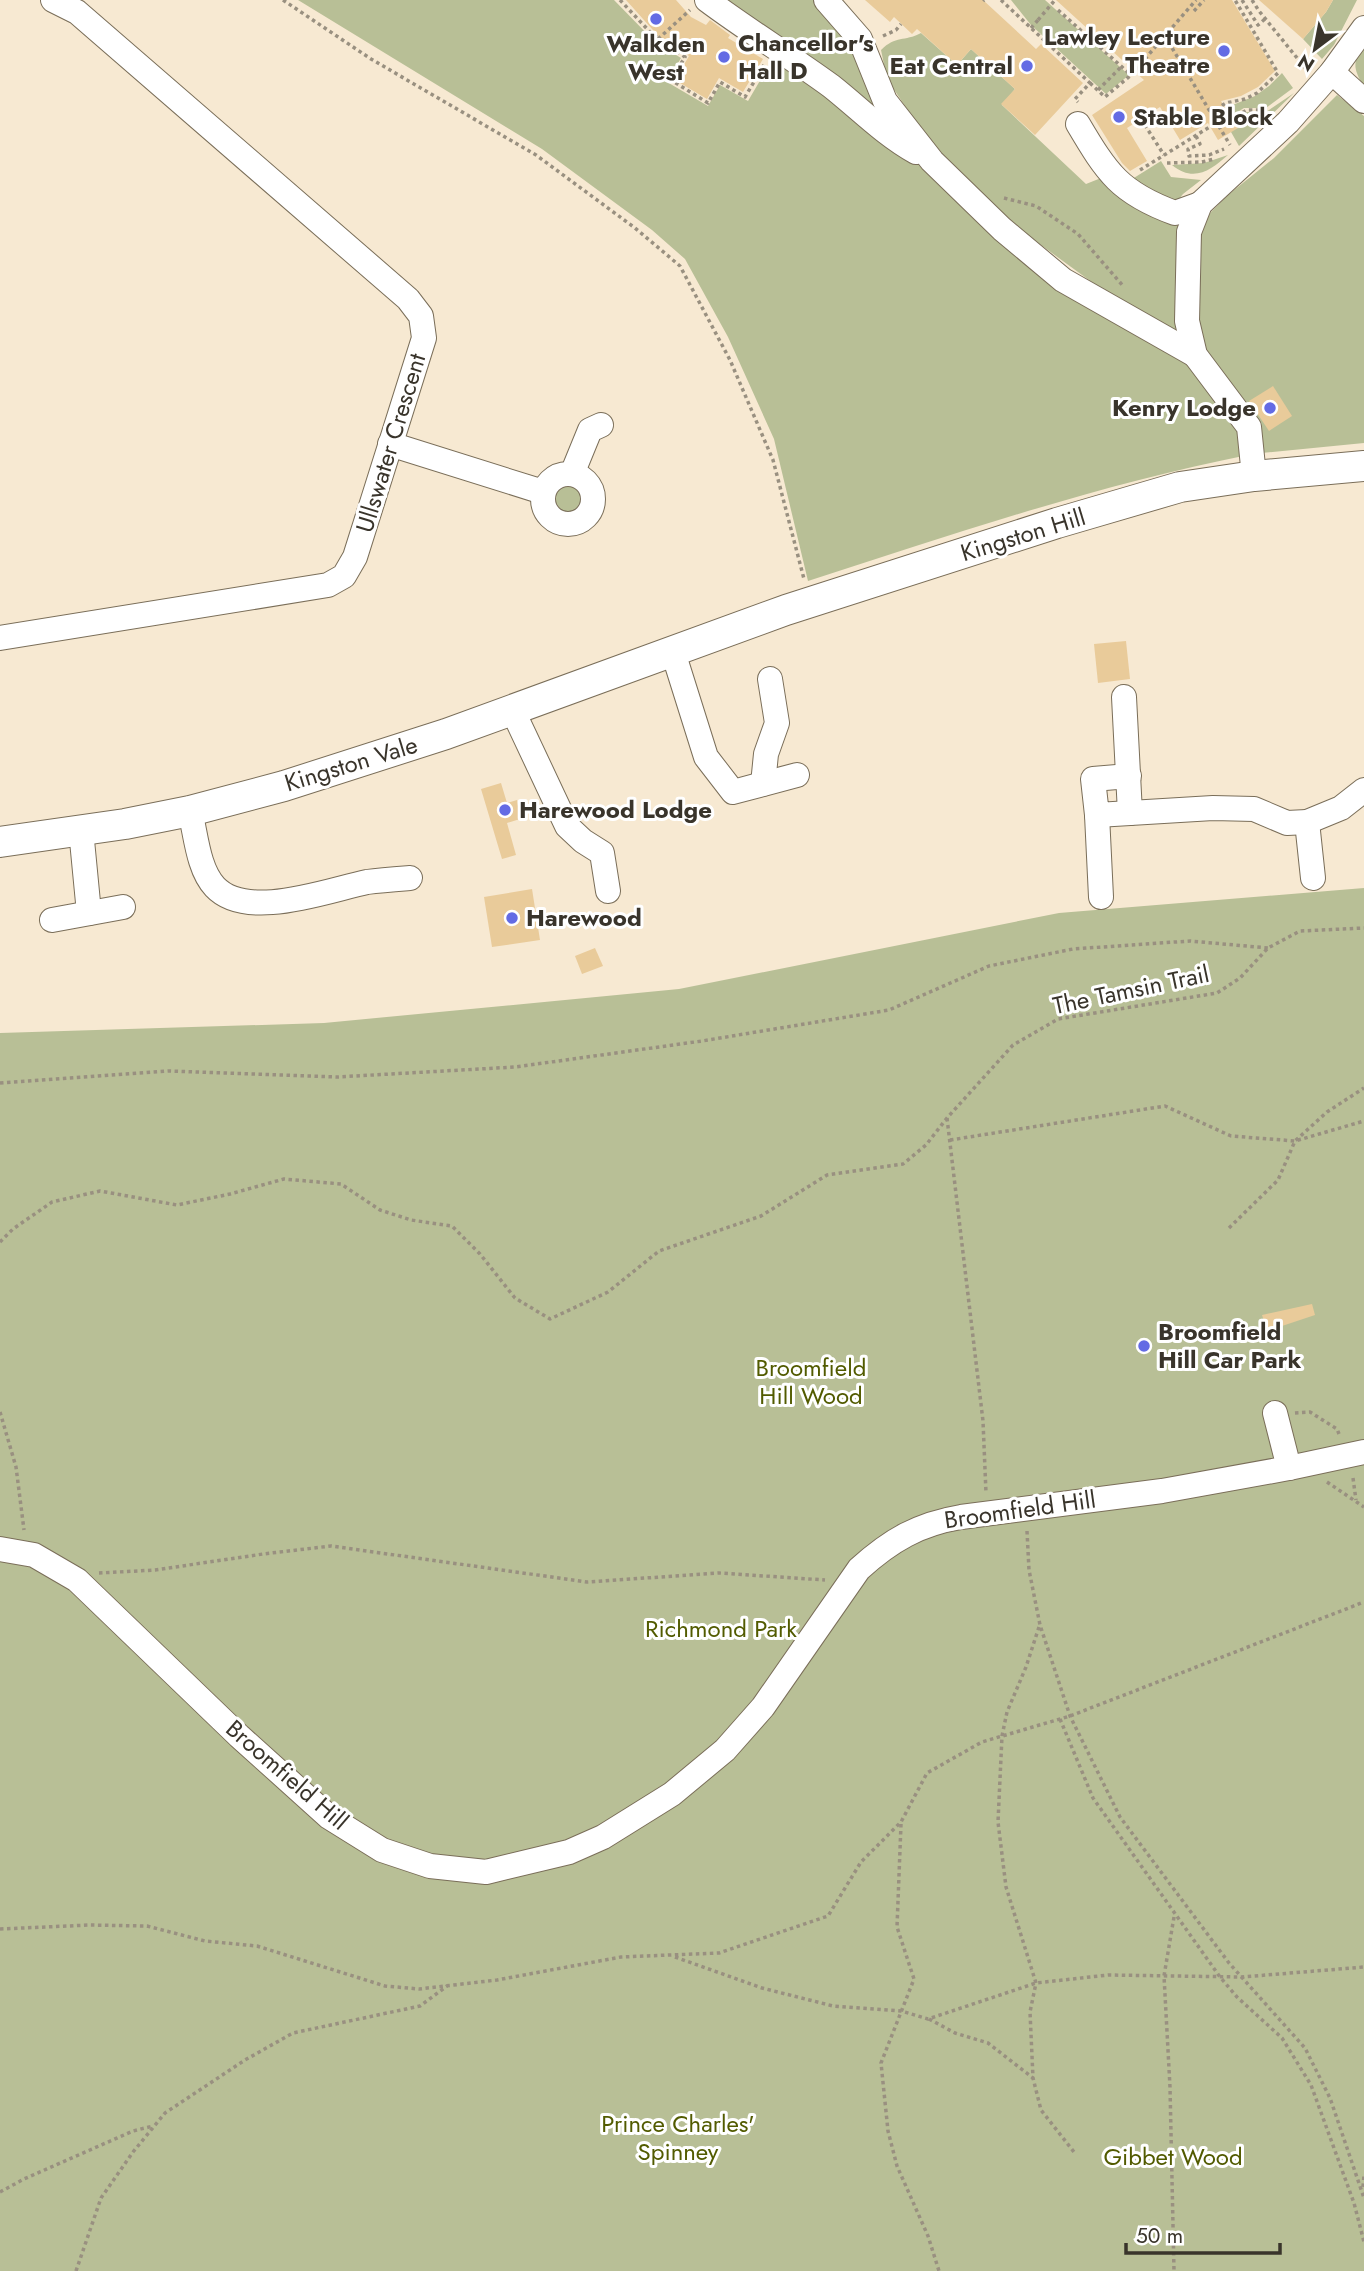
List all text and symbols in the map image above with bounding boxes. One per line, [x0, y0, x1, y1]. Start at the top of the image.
marker: Walkden West [648, 11, 664, 27]
north arrow [1280, 14, 1350, 84]
place label: Lawley Lecture Theatre [1044, 19, 1210, 82]
place label: Chancellor's Hall D [738, 25, 874, 88]
place label: Walkden West [607, 26, 705, 89]
marker: Lawley Lecture Theatre [1216, 43, 1232, 59]
place label: Eat Central [889, 48, 1013, 83]
text: N [1293, 48, 1320, 78]
marker: Chancellor's Hall D [716, 49, 732, 65]
marker: Eat Central [1019, 58, 1035, 74]
place label: Stable Block [1133, 99, 1273, 134]
marker: Stable Block [1111, 109, 1127, 125]
street label: Ullswater Crescent [347, 349, 434, 537]
place label: Kenry Lodge [1112, 390, 1256, 425]
marker: Kenry Lodge [1262, 400, 1278, 416]
street label: Kingston Hill [956, 499, 1090, 570]
street label: Kingston Vale [280, 727, 422, 800]
place label: Harewood Lodge [519, 792, 712, 827]
marker: Harewood Lodge [497, 802, 513, 818]
place label: Harewood [526, 900, 642, 935]
marker: Harewood [504, 910, 520, 926]
street label: The Tamsin Trail [1050, 956, 1212, 1023]
place label: Broomfield Hill Car Park [1158, 1314, 1302, 1377]
marker: Broomfield Hill Car Park [1136, 1338, 1152, 1354]
park label: Broomfield Hill Wood [756, 1350, 866, 1413]
street label: Broomfield Hill [942, 1482, 1098, 1537]
park label: Richmond Park [645, 1611, 797, 1646]
street label: Broomfield Hill [218, 1711, 356, 1838]
park label: Prince Charles' Spinney [601, 2106, 755, 2169]
park label: Gibbet Wood [1103, 2139, 1243, 2174]
scale bar [1126, 2212, 1280, 2256]
text: 50 m [1136, 2221, 1183, 2251]

